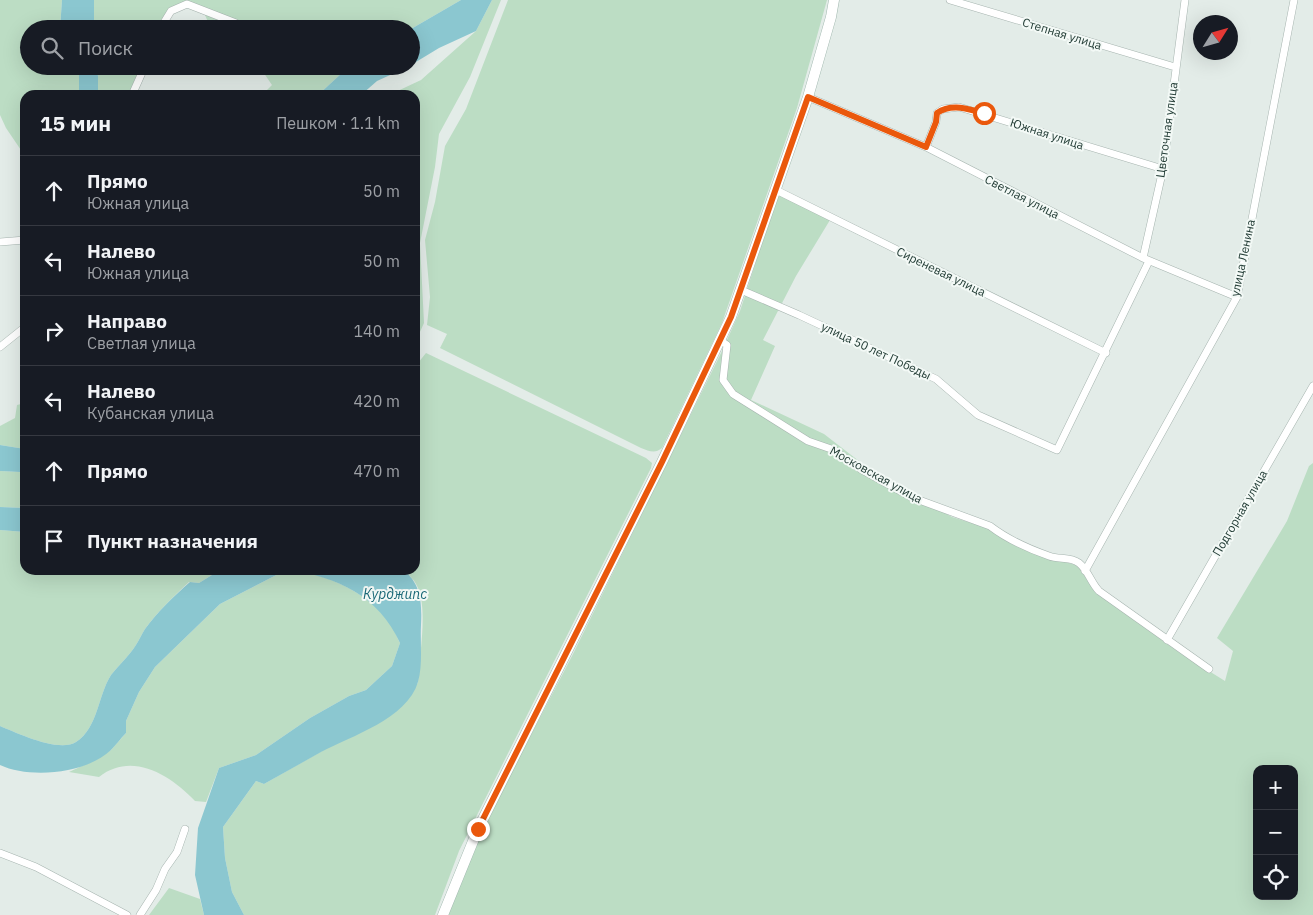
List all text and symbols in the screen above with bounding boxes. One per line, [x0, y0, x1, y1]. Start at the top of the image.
street label: Степная улица [1021, 14, 1104, 53]
north arrow [1193, 15, 1238, 60]
search box [20, 20, 420, 75]
icon: search [38, 34, 66, 62]
text: Поиск [78, 36, 133, 60]
street label: Цветочная улица [1152, 81, 1181, 179]
route start [973, 102, 996, 125]
text: 15 мин [40, 109, 111, 137]
text: Пешком · 1.1 km [276, 113, 400, 133]
street label: Южная улица [1008, 115, 1086, 153]
text: Прямо [87, 169, 148, 193]
street label: Светлая улица [982, 171, 1063, 222]
icon: ahead [40, 177, 68, 205]
text: 50 m [363, 181, 400, 201]
text: Южная улица [87, 193, 189, 213]
street label: улица Ленина [1227, 217, 1258, 298]
text: Налево [87, 239, 156, 263]
street label: Сиреневая улица [894, 243, 989, 300]
icon: left [40, 247, 68, 275]
text: 50 m [363, 251, 400, 271]
text: Южная улица [87, 263, 189, 283]
text: Направо [87, 309, 167, 333]
icon: right [40, 317, 68, 345]
street label: улица 50 лет Победы [819, 319, 933, 383]
text: 140 m [353, 321, 400, 341]
text: Светлая улица [87, 333, 196, 353]
text: Налево [87, 379, 156, 403]
icon: left [40, 387, 68, 415]
text: 420 m [353, 391, 400, 411]
text: Кубанская улица [87, 403, 214, 423]
street label: Московская улица [827, 443, 926, 507]
icon: ahead [40, 457, 68, 485]
text: Прямо [87, 459, 148, 483]
text: 470 m [353, 461, 400, 481]
street label: Подгорная улица [1209, 467, 1271, 558]
icon: arrive [40, 527, 68, 555]
text: Пункт назначения [87, 529, 258, 553]
water label: Курджипс [363, 585, 427, 603]
map controls [1253, 765, 1298, 900]
button: + [1253, 765, 1298, 810]
button: − [1253, 810, 1298, 855]
route end [467, 818, 490, 841]
button: locate [1253, 855, 1298, 900]

